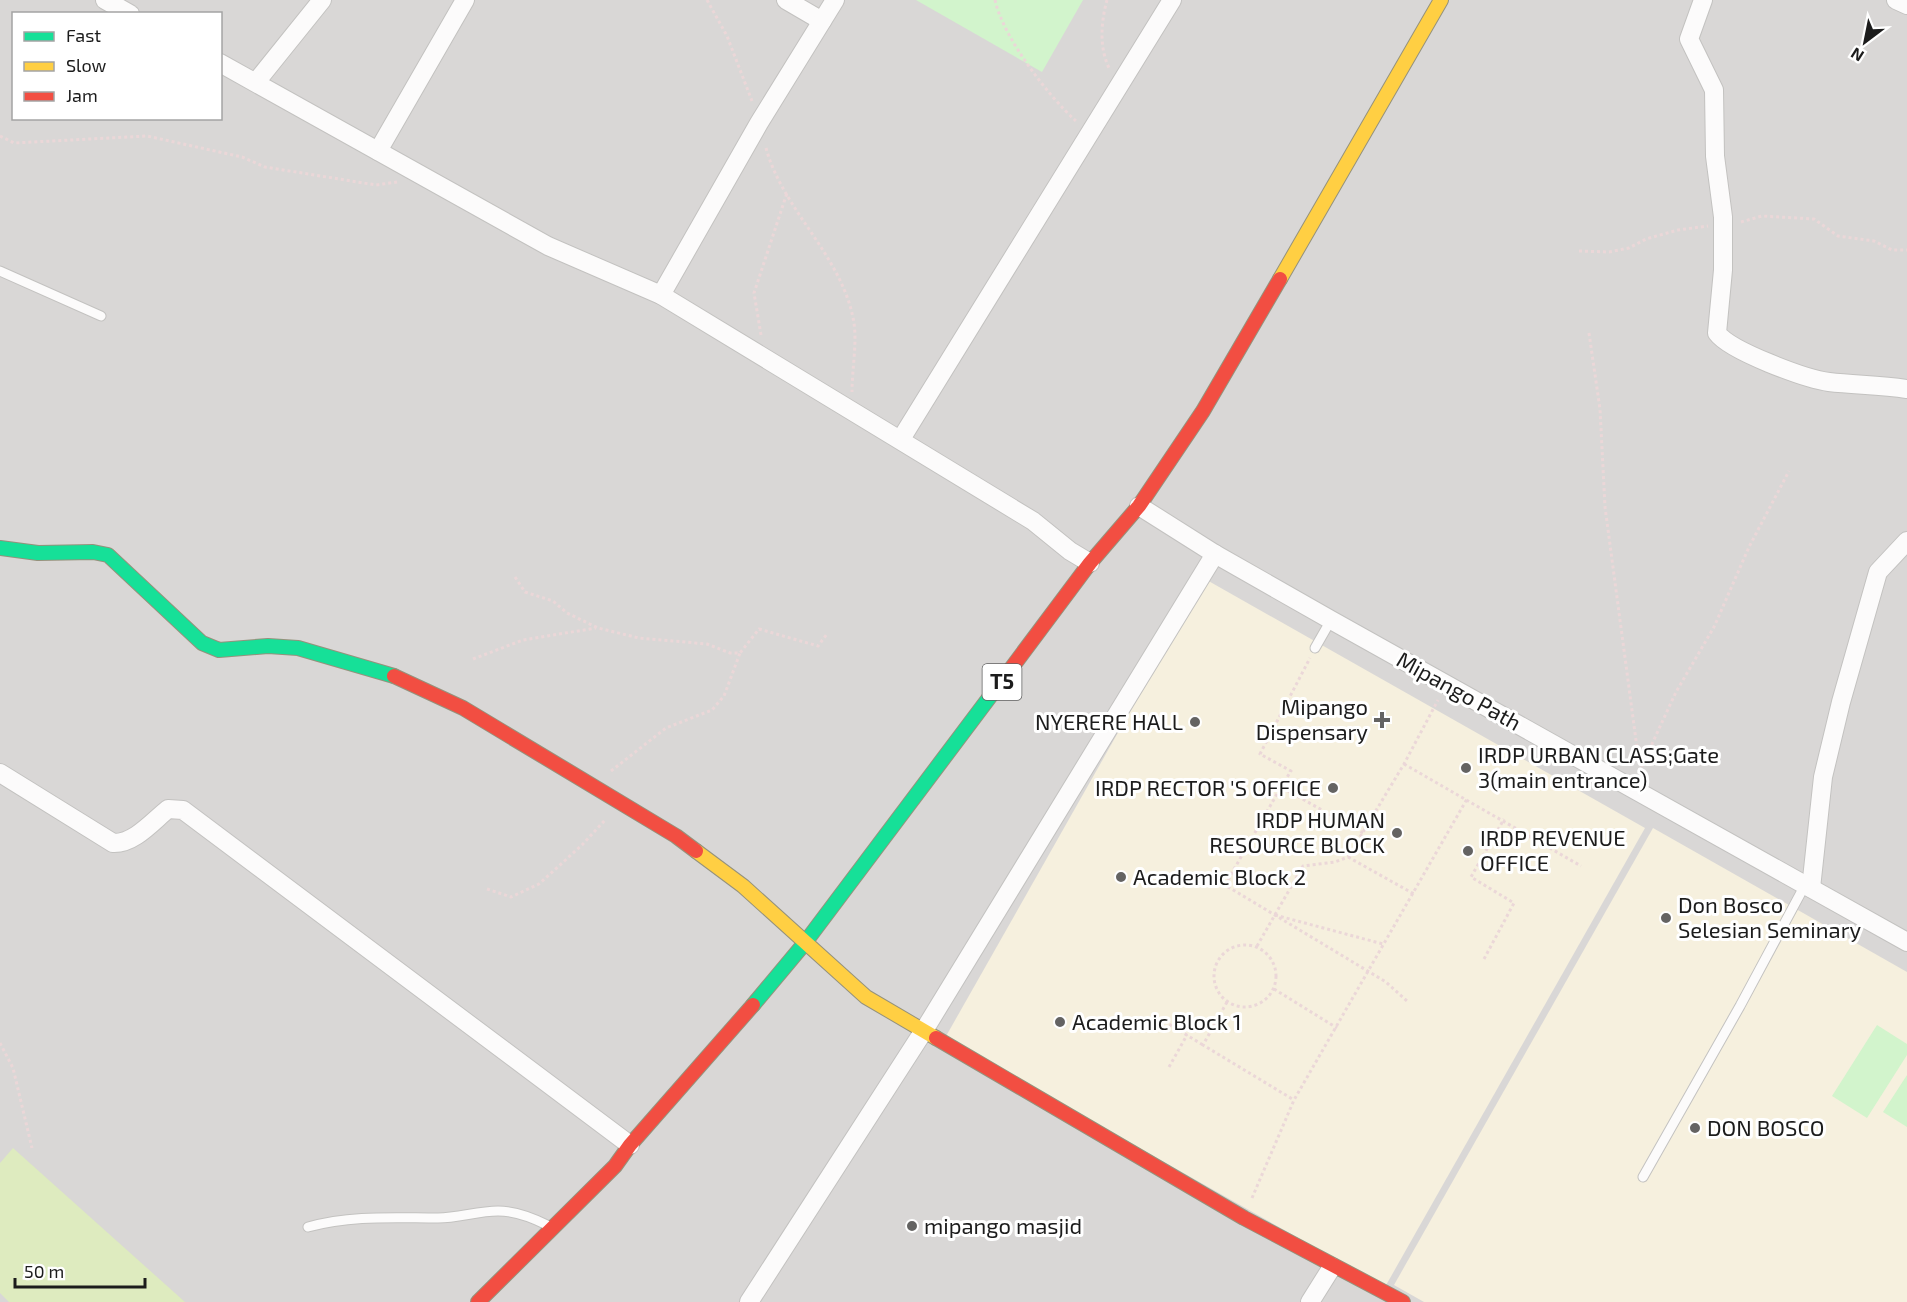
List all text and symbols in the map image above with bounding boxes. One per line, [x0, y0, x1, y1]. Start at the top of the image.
legend [12, 12, 222, 120]
north arrow [1835, 12, 1895, 72]
text: Fast [66, 24, 101, 46]
text: N [1847, 44, 1867, 66]
text: Slow [66, 54, 107, 76]
text: Jam [66, 84, 98, 106]
street label: Mipango Path [1393, 645, 1526, 735]
road number: T5 [982, 664, 1022, 700]
place label: Mipango Dispensary [1256, 693, 1368, 744]
place label: NYERERE HALL [1035, 708, 1183, 734]
marker: Mipango Dispensary [1373, 711, 1391, 729]
marker: NYERERE HALL [1188, 715, 1202, 729]
place label: IRDP URBAN CLASS;Gate 3(main entrance) [1478, 741, 1719, 792]
marker: IRDP URBAN CLASS;Gate 3(main entrance) [1459, 761, 1473, 775]
place label: IRDP RECTOR 'S OFFICE [1095, 774, 1321, 800]
marker: IRDP RECTOR 'S OFFICE [1326, 781, 1340, 795]
place label: IRDP HUMAN RESOURCE BLOCK [1209, 806, 1385, 857]
place label: IRDP REVENUE OFFICE [1480, 824, 1626, 875]
marker: IRDP HUMAN RESOURCE BLOCK [1390, 826, 1404, 840]
marker: IRDP REVENUE OFFICE [1461, 844, 1475, 858]
place label: Academic Block 2 [1133, 863, 1306, 889]
marker: Academic Block 2 [1114, 870, 1128, 884]
place label: Don Bosco Selesian Seminary [1678, 891, 1861, 942]
marker: Don Bosco Selesian Seminary [1659, 911, 1673, 925]
place label: Academic Block 1 [1072, 1008, 1241, 1034]
marker: Academic Block 1 [1053, 1015, 1067, 1029]
place label: DON BOSCO [1707, 1114, 1824, 1140]
marker: DON BOSCO [1688, 1121, 1702, 1135]
place label: mipango masjid [924, 1212, 1082, 1239]
marker: mipango masjid [905, 1219, 919, 1233]
scale bar [15, 1251, 146, 1289]
text: 50 m [24, 1260, 64, 1282]

